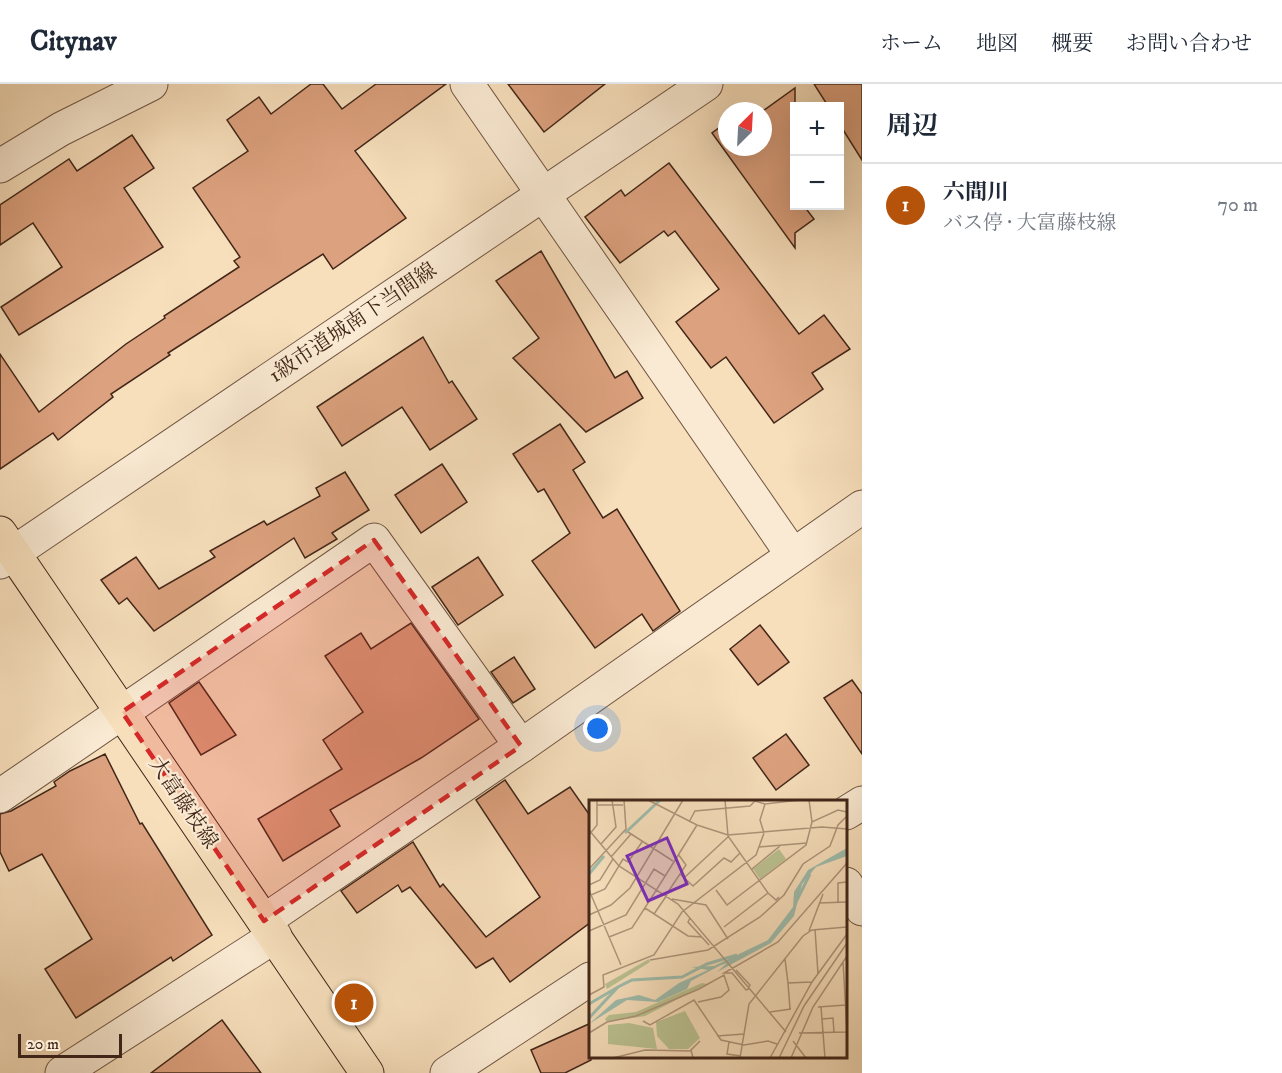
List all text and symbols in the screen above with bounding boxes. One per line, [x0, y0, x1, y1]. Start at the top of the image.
text: Citynav [30, 24, 117, 59]
text: ホーム [880, 31, 943, 57]
text: 地図 [976, 31, 1018, 57]
text: 概要 [1051, 31, 1093, 57]
text: お問い合わせ [1126, 31, 1252, 57]
north arrow [718, 102, 772, 156]
map controls [790, 102, 844, 210]
button: + [790, 102, 844, 156]
text: 周辺 [886, 110, 938, 143]
button: − [790, 156, 844, 210]
text: 六間川 [943, 179, 1009, 206]
text: 1 [902, 193, 909, 218]
text: 70 m [1217, 193, 1258, 218]
text: バス停 · 大富藤枝線 [943, 211, 1116, 236]
street label: 1級市道城南下当間線 [264, 257, 442, 389]
your location [583, 714, 612, 743]
street label: 大富藤枝線 [143, 752, 223, 854]
inset map [589, 800, 847, 1058]
pin: 1 [334, 980, 374, 1026]
scale bar [18, 1031, 122, 1058]
text: 20 m [27, 1034, 59, 1054]

